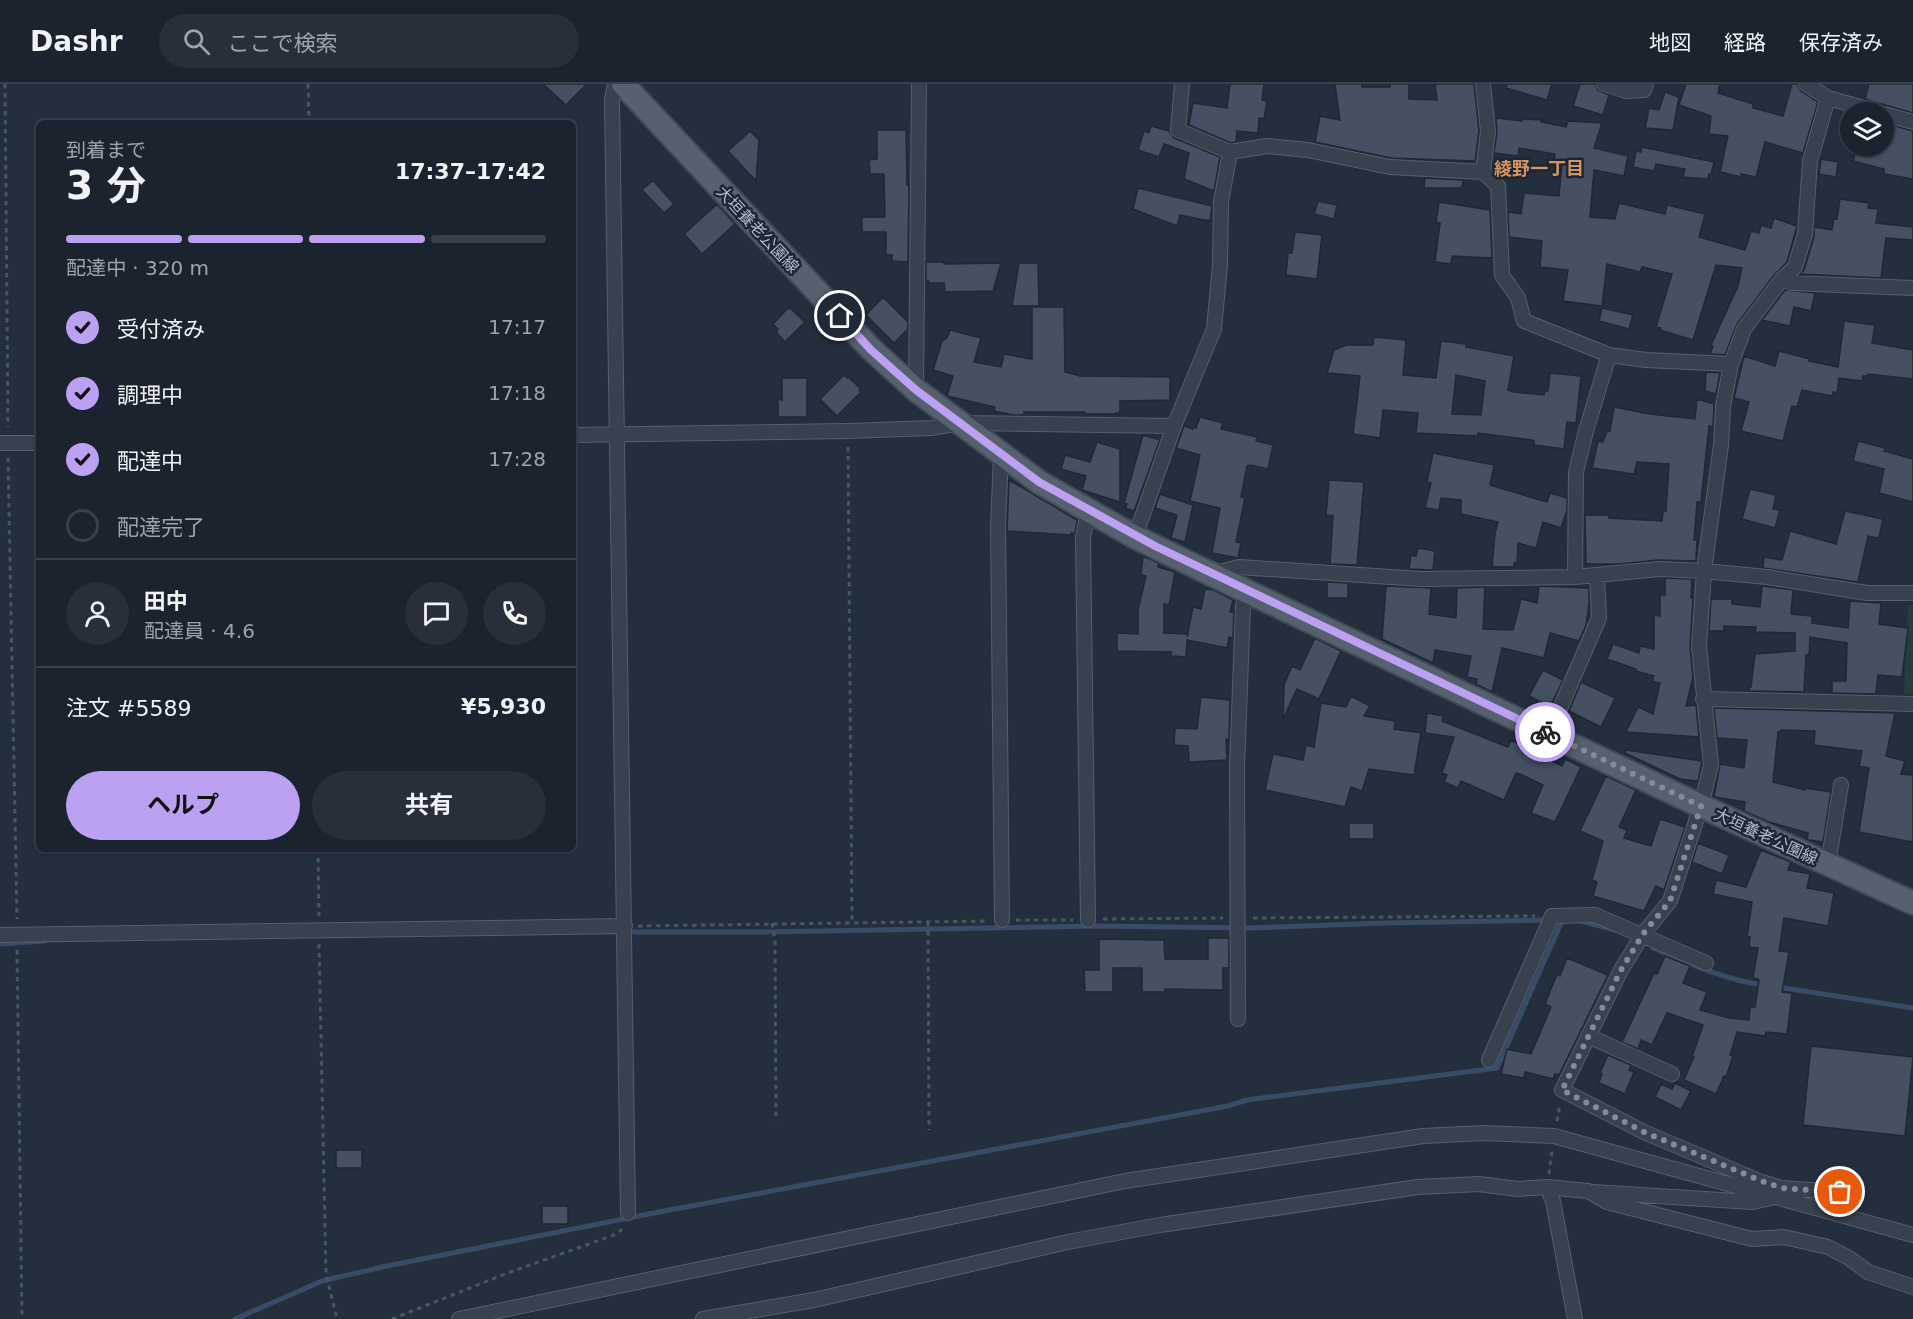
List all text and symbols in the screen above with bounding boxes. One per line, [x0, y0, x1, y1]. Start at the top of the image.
search box [159, 14, 579, 68]
text: Dashr [30, 25, 123, 58]
icon: search [180, 25, 213, 58]
text: ここで検索 [228, 31, 338, 56]
text: 地図 [1649, 31, 1691, 55]
text: 経路 [1724, 31, 1766, 55]
text: 保存済み [1799, 31, 1883, 55]
map controls [1840, 102, 1894, 156]
button: layers [1840, 102, 1894, 156]
text: 到着まで [66, 138, 146, 162]
district label: 綾野一丁目 [1494, 158, 1584, 179]
text: 17:37–17:42 [395, 159, 546, 184]
text: 3 分 [66, 163, 146, 208]
street label: 大垣養老公園線 [712, 182, 803, 277]
text: 配達中 · 320 m [66, 256, 209, 280]
pin [814, 290, 865, 341]
icon: home [823, 299, 856, 332]
icon: check [66, 311, 99, 344]
text: 17:17 [488, 315, 546, 339]
text: 受付済み [117, 317, 205, 342]
icon: check [66, 377, 99, 410]
text: 17:18 [488, 381, 546, 405]
text: 調理中 [117, 383, 183, 408]
icon: check [66, 443, 99, 476]
text: 17:28 [488, 447, 546, 471]
text: 配達中 [117, 449, 183, 474]
text: 配達完了 [117, 515, 205, 540]
button: person [66, 582, 129, 645]
button: chat [405, 582, 468, 645]
button: phone [483, 582, 546, 645]
text: 田中 [144, 589, 188, 614]
text: 配達員 · 4.6 [144, 619, 255, 643]
text: ¥5,930 [461, 694, 546, 719]
text: 注文 #5589 [66, 696, 191, 721]
courier [1515, 702, 1575, 762]
icon: bike [1529, 716, 1562, 749]
button: ヘルプ [66, 771, 300, 840]
button: 共有 [312, 771, 546, 840]
street label: 大垣養老公園線 [1711, 804, 1821, 869]
pin [1814, 1166, 1865, 1217]
icon: bag [1823, 1175, 1856, 1208]

